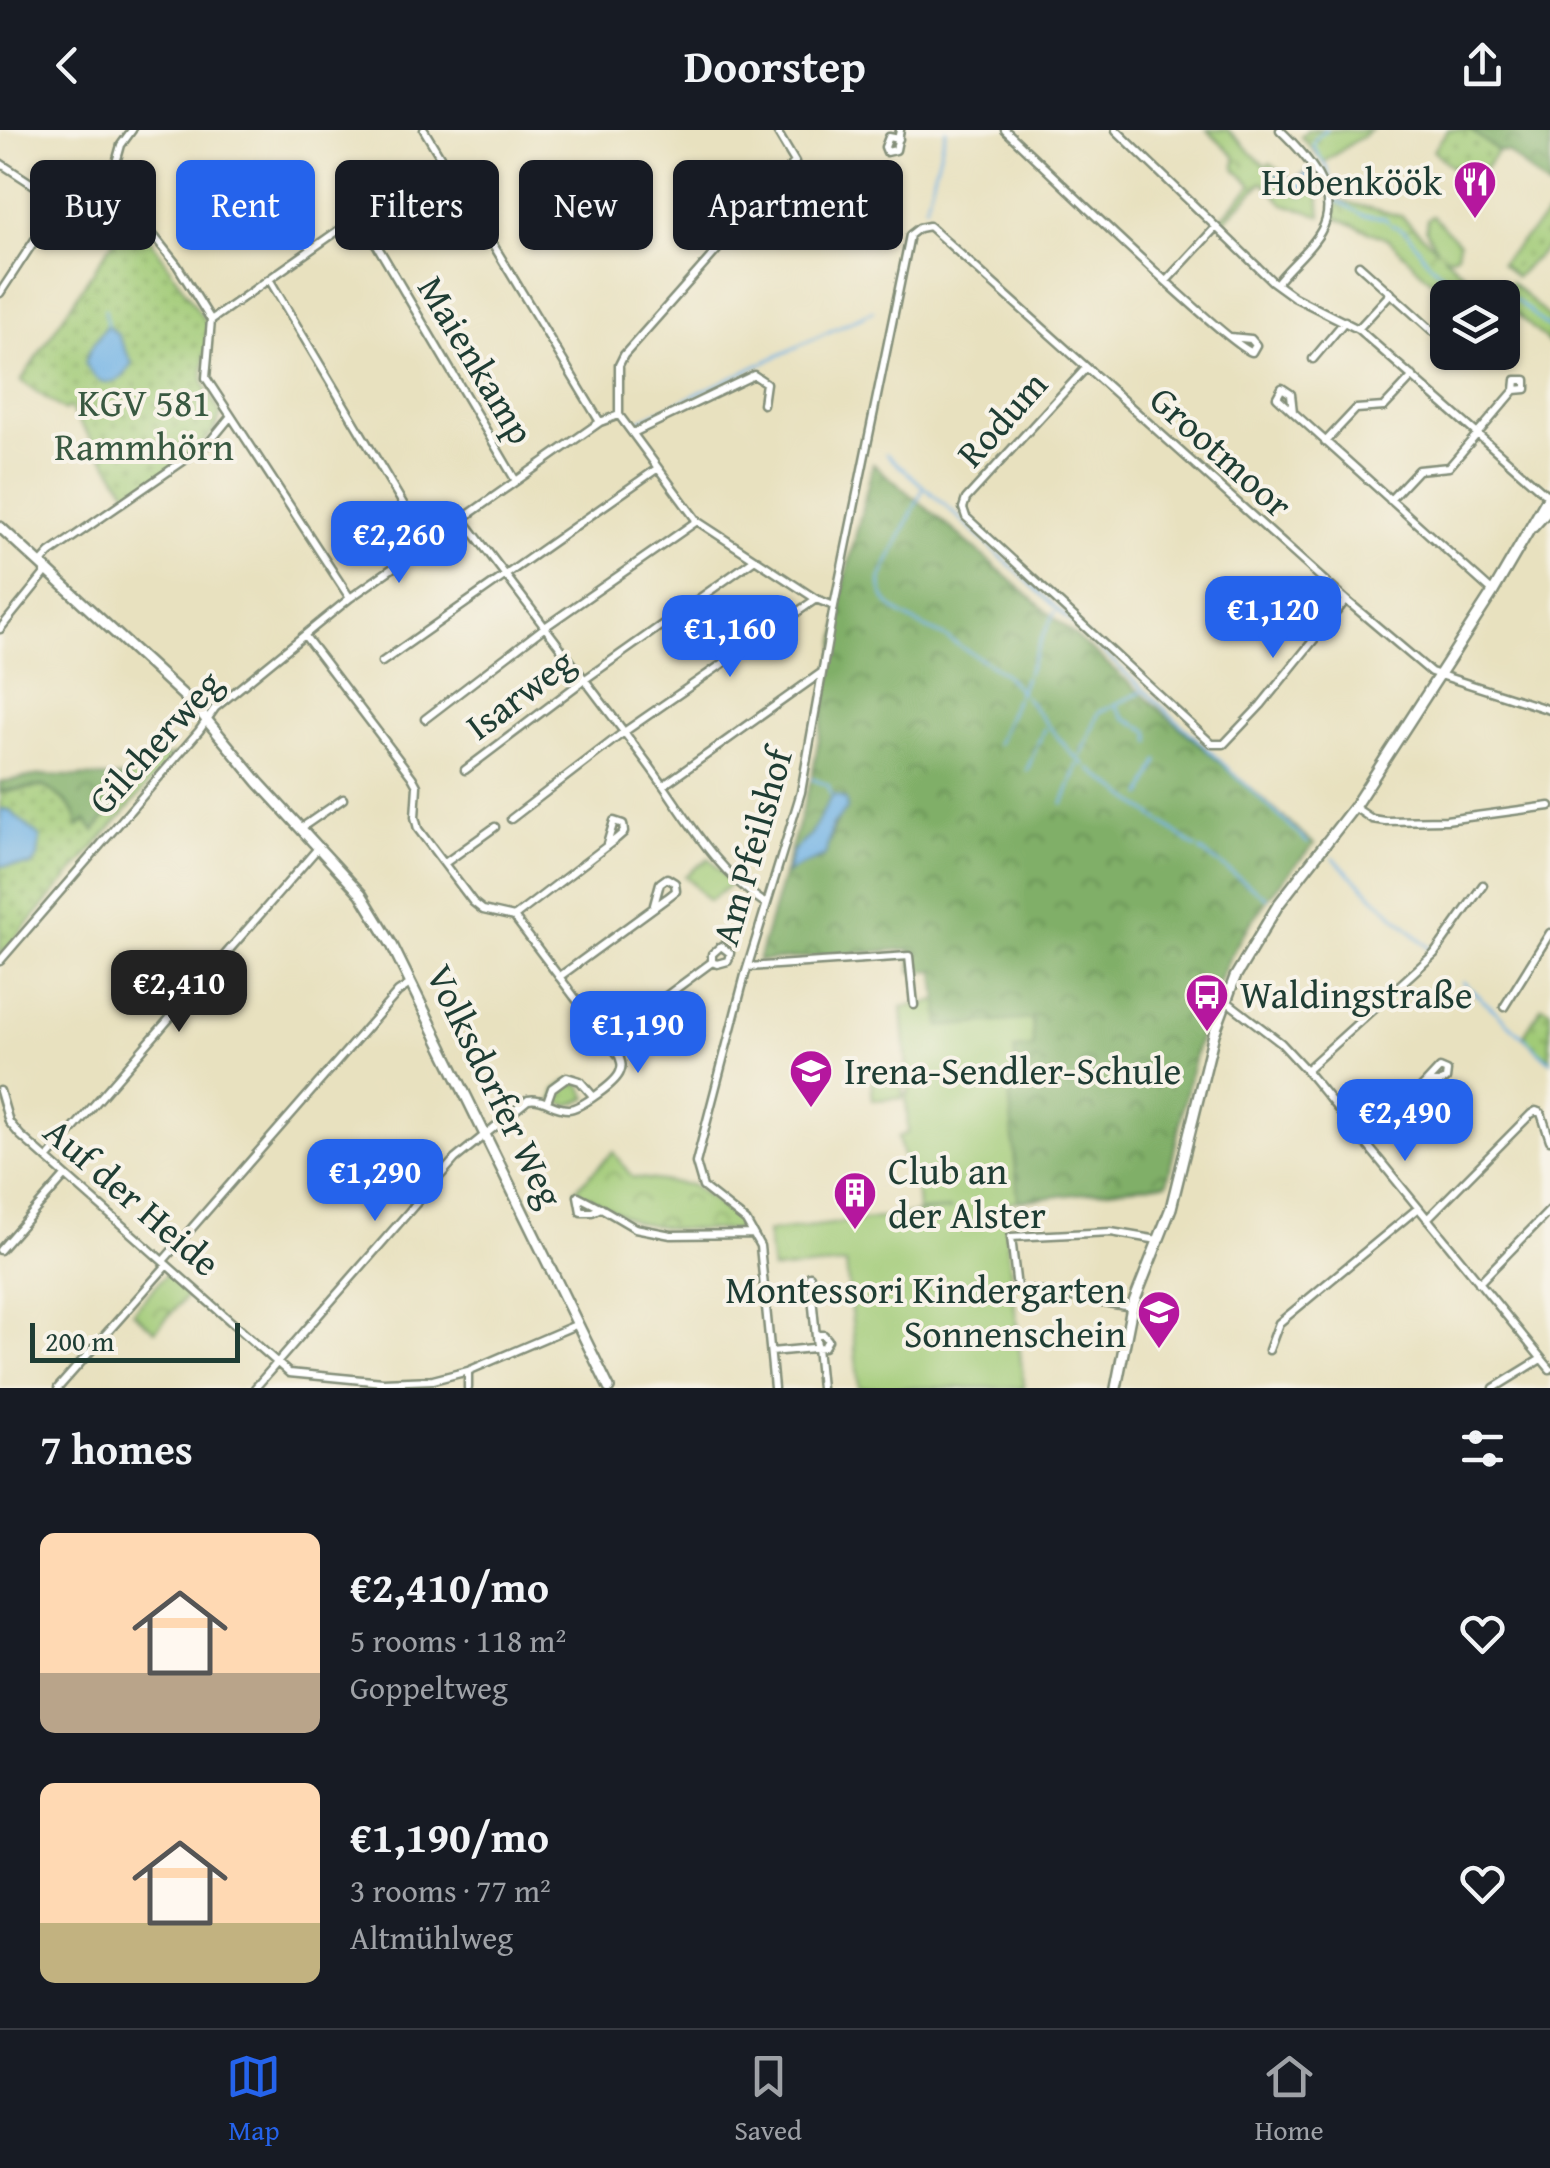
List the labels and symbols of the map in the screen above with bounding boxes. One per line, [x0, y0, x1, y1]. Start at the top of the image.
place label: Hobenköök [1261, 153, 1443, 209]
restaurant icon: Hobenköök [1452, 159, 1498, 220]
street label: Maienkamp [405, 265, 549, 454]
street label: Rodum [943, 358, 1060, 479]
street label: Grootmoor [1138, 372, 1306, 531]
park label: KGV 581 Rammhörn [54, 374, 234, 474]
pin: €2,260 [318, 501, 480, 586]
pin: €1,120 [1192, 576, 1354, 661]
pin: €1,160 [649, 595, 811, 680]
street label: Isarweg [453, 634, 586, 753]
street label: Gilcherweg [74, 656, 235, 826]
street label: Am Pfeilshof [696, 738, 807, 952]
pin: €2,410 [98, 950, 260, 1035]
street label: Volksdorfer Weg [413, 955, 579, 1217]
place label: Waldingstraße [1240, 966, 1473, 1022]
bus stop icon: Waldingstraße [1184, 972, 1230, 1033]
pin: €1,190 [557, 991, 719, 1076]
place label: Irena-Sendler-Schule [844, 1042, 1181, 1098]
school or university icon: Irena-Sendler-Schule [788, 1048, 834, 1109]
pin: €2,490 [1324, 1079, 1486, 1164]
street label: Auf der Heide [32, 1104, 233, 1289]
pin: €1,290 [294, 1139, 456, 1224]
place label: Club an der Alster [888, 1142, 1046, 1242]
building icon: Club an der Alster [832, 1170, 878, 1231]
place label: Montessori Kindergarten Sonnenschein [725, 1261, 1126, 1361]
school or university icon: Montessori Kindergarten Sonnenschein [1136, 1289, 1182, 1350]
scale bar [30, 1318, 240, 1362]

